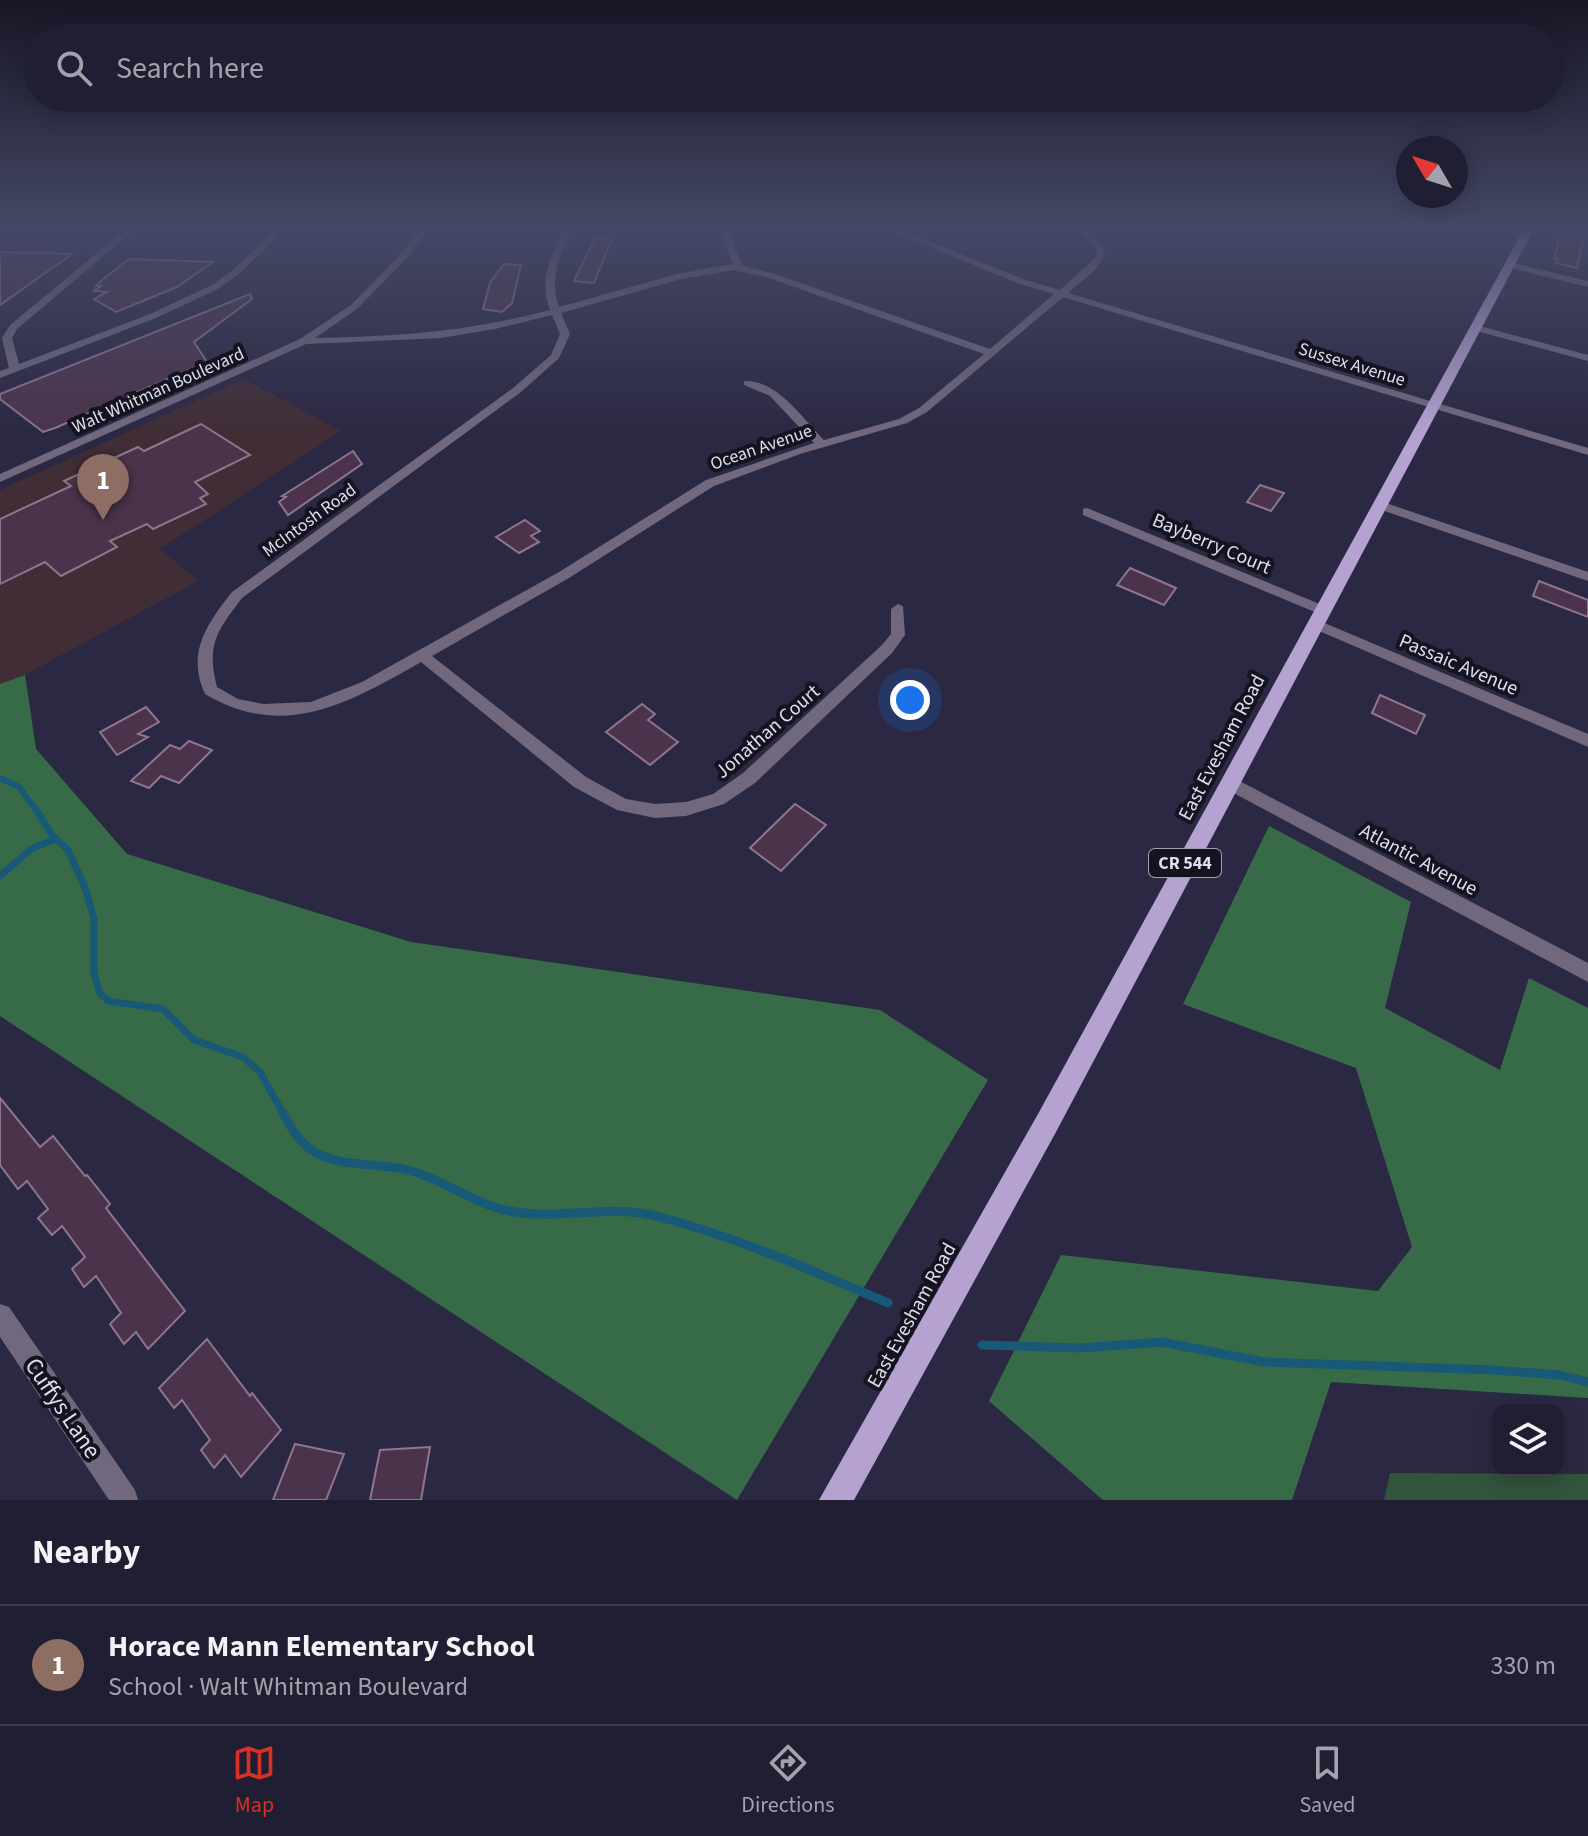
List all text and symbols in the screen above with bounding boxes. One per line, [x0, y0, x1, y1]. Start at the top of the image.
search box [24, 24, 1564, 112]
icon: search [52, 46, 96, 90]
text: Search here [116, 47, 264, 90]
north arrow [1396, 136, 1468, 208]
street label: Sussex Avenue [1295, 336, 1408, 393]
street label: Walt Whitman Boulevard [68, 341, 248, 440]
street label: Ocean Avenue [707, 418, 816, 477]
pin: 1 [77, 454, 129, 520]
street label: McIntosh Road [257, 478, 362, 563]
street label: Bayberry Court [1148, 506, 1276, 582]
street label: Passaic Avenue [1395, 627, 1523, 703]
street label: East Evesham Road [1172, 669, 1272, 825]
street label: Jonathan Court [709, 678, 826, 785]
your location [890, 680, 930, 720]
street label: Atlantic Avenue [1355, 817, 1483, 903]
road number: CR 544 [1149, 849, 1221, 877]
street label: East Evesham Road [860, 1238, 963, 1393]
street label: Cuffys Lane [16, 1351, 109, 1466]
map controls [1492, 1404, 1564, 1476]
button: layers [1492, 1404, 1564, 1476]
text: Nearby [32, 1528, 140, 1577]
text: Horace Mann Elementary School [108, 1625, 535, 1668]
text: 1 [51, 1647, 65, 1684]
text: 330 m [1490, 1647, 1556, 1684]
text: School · Walt Whitman Boulevard [108, 1668, 468, 1705]
tab: Map [232, 1741, 276, 1821]
tab: Directions [741, 1741, 834, 1821]
tab: Saved [1299, 1741, 1356, 1821]

